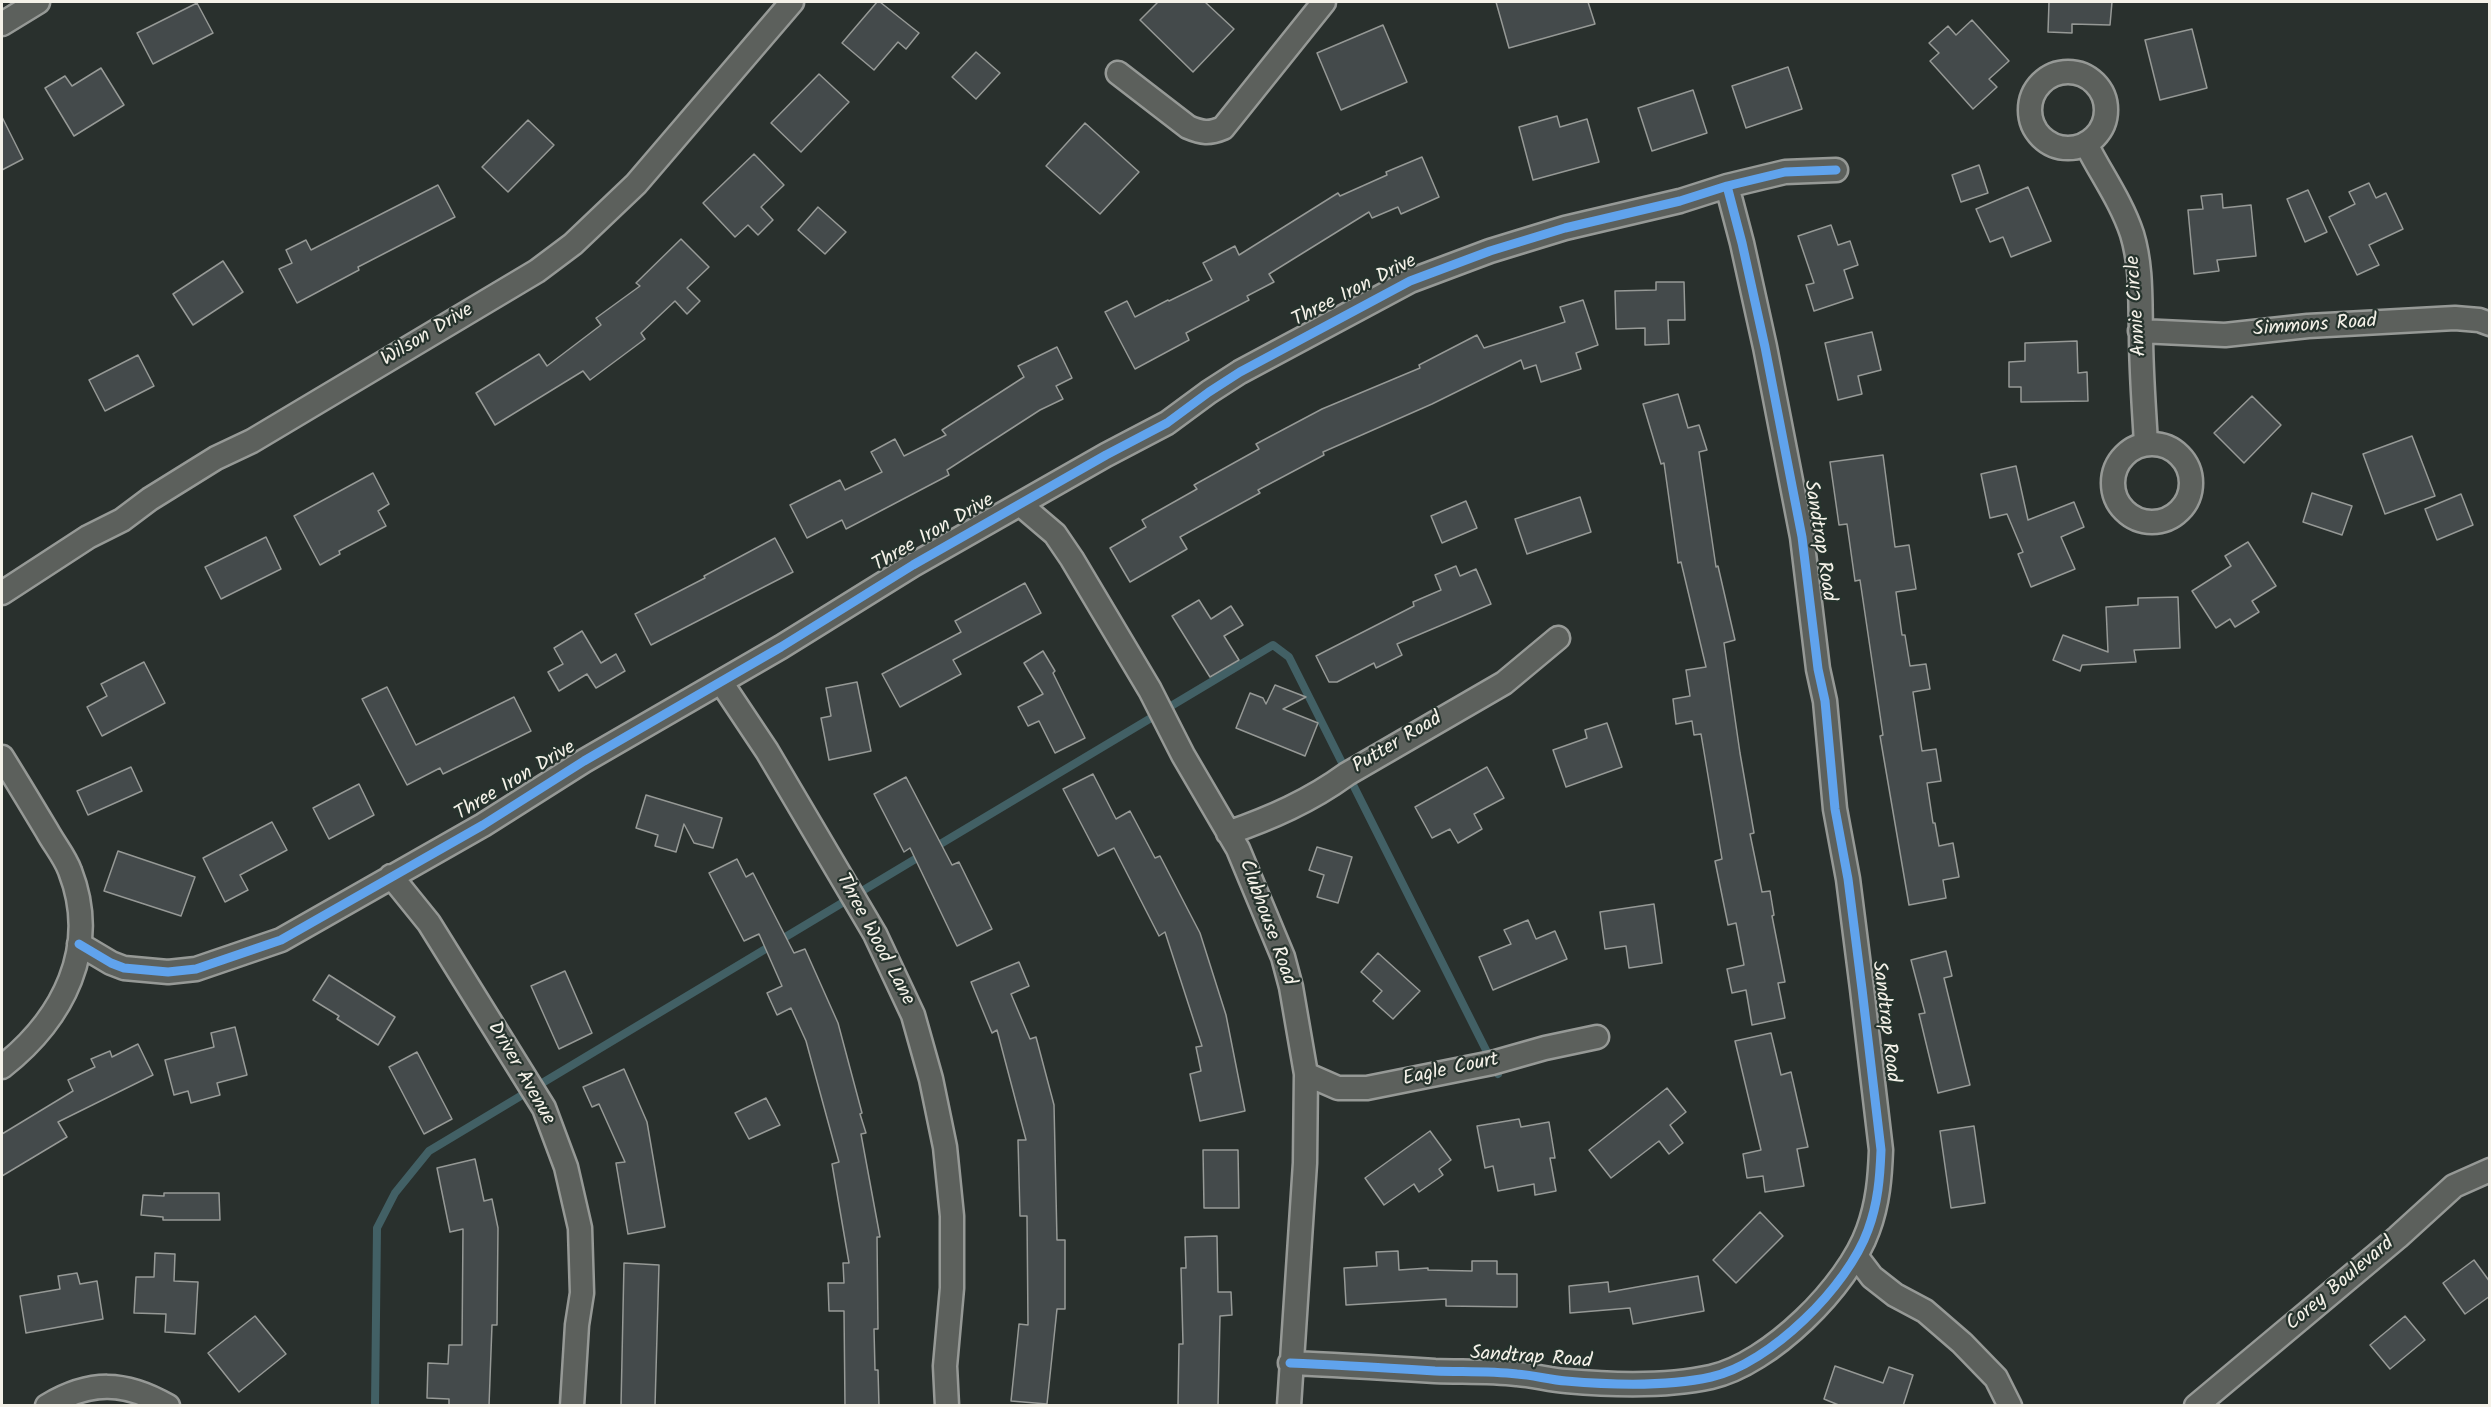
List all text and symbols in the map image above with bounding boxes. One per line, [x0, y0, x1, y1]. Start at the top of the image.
street label: Three Iron Drive [1289, 250, 1421, 334]
street label: Annie Circle [2122, 255, 2154, 357]
street label: Wilson Drive [378, 299, 478, 373]
street label: Simmons Road [2253, 311, 2377, 343]
street label: Sandtrap Road [1797, 479, 1839, 603]
street label: Three Iron Drive [869, 490, 999, 578]
street label: Putter Road [1349, 708, 1447, 780]
street label: Three Iron Drive [451, 737, 581, 827]
street label: Clubhouse Road [1232, 857, 1300, 989]
street label: Three Wood Lane [829, 870, 919, 1010]
street label: Sandtrap Road [1865, 960, 1903, 1084]
street label: Driver Avenue [481, 1018, 559, 1130]
street label: Eagle Court [1401, 1049, 1501, 1093]
street label: Corey Boulevard [2282, 1233, 2400, 1337]
street label: Sandtrap Road [1469, 1343, 1593, 1375]

